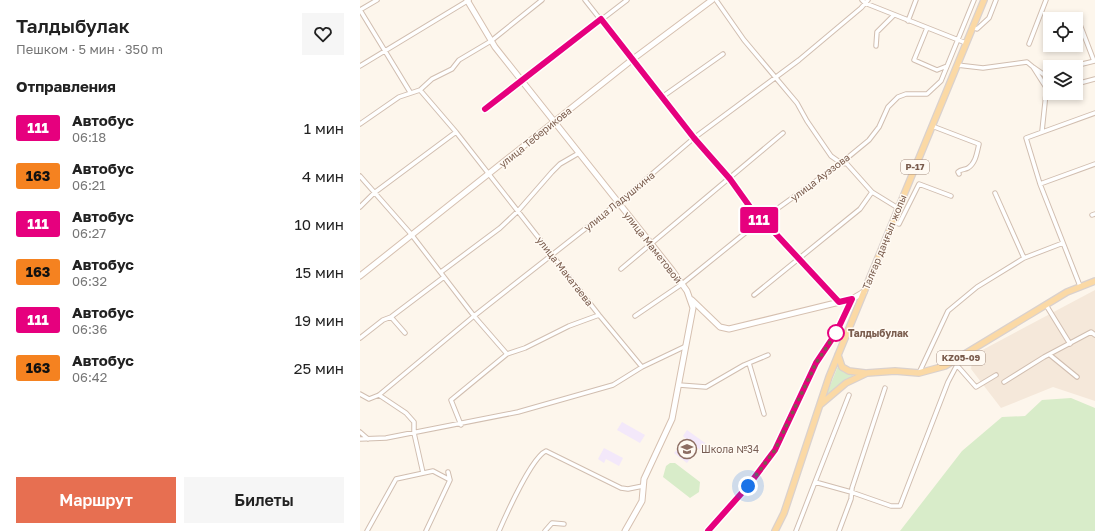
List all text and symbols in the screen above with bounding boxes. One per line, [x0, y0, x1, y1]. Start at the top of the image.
map controls [1043, 12, 1083, 100]
button: locate [1043, 12, 1083, 52]
button: heart [302, 13, 344, 55]
text: Талдыбулак [16, 14, 130, 37]
text: Пешком · 5 мин · 350 m [16, 41, 163, 57]
button: layers [1043, 60, 1083, 100]
text: Отправления [16, 77, 116, 95]
street label: улица Теберикова [496, 104, 574, 170]
text: Автобус [72, 111, 134, 129]
text: 111 [27, 119, 49, 136]
text: 1 мин [304, 119, 344, 137]
text: 06:18 [72, 129, 106, 145]
street label: улица Ауэзова [788, 151, 852, 203]
text: Автобус [72, 159, 134, 177]
road number: P-17 [901, 160, 929, 174]
text: 163 [26, 167, 50, 184]
text: 4 мин [302, 167, 344, 185]
street label: улица Ладушкина [581, 169, 657, 233]
text: 06:21 [72, 177, 106, 193]
street label: Талғар даңғыл жолы [859, 193, 909, 291]
text: Автобус [72, 207, 134, 225]
line badge: 111 [736, 207, 782, 233]
street label: улица Маметовой [621, 209, 685, 285]
text: 111 [748, 211, 770, 228]
text: 111 [27, 215, 49, 232]
text: 10 мин [295, 215, 344, 233]
text: 06:27 [72, 225, 106, 241]
street label: улица Макатаева [534, 234, 596, 308]
text: Автобус [72, 255, 134, 273]
text: 163 [26, 263, 50, 280]
text: 15 мин [295, 263, 344, 281]
text: 06:32 [72, 273, 107, 289]
text: Автобус [72, 303, 134, 321]
text: 111 [27, 311, 49, 328]
text: 19 мин [295, 311, 344, 329]
text: 06:36 [72, 321, 107, 337]
marker: Талдыбулак [827, 324, 845, 342]
place label: Талдыбулак [848, 327, 909, 339]
text: Автобус [72, 351, 134, 369]
road number: KZ05-09 [937, 351, 985, 365]
text: 163 [26, 359, 50, 376]
text: 25 мин [294, 359, 344, 377]
text: 06:42 [72, 369, 107, 385]
school or university icon: Школа №34 [676, 438, 698, 460]
place label: Школа №34 [701, 443, 759, 455]
your location [738, 476, 758, 496]
button: Маршрут [16, 477, 176, 523]
button: Билеты [184, 477, 344, 523]

